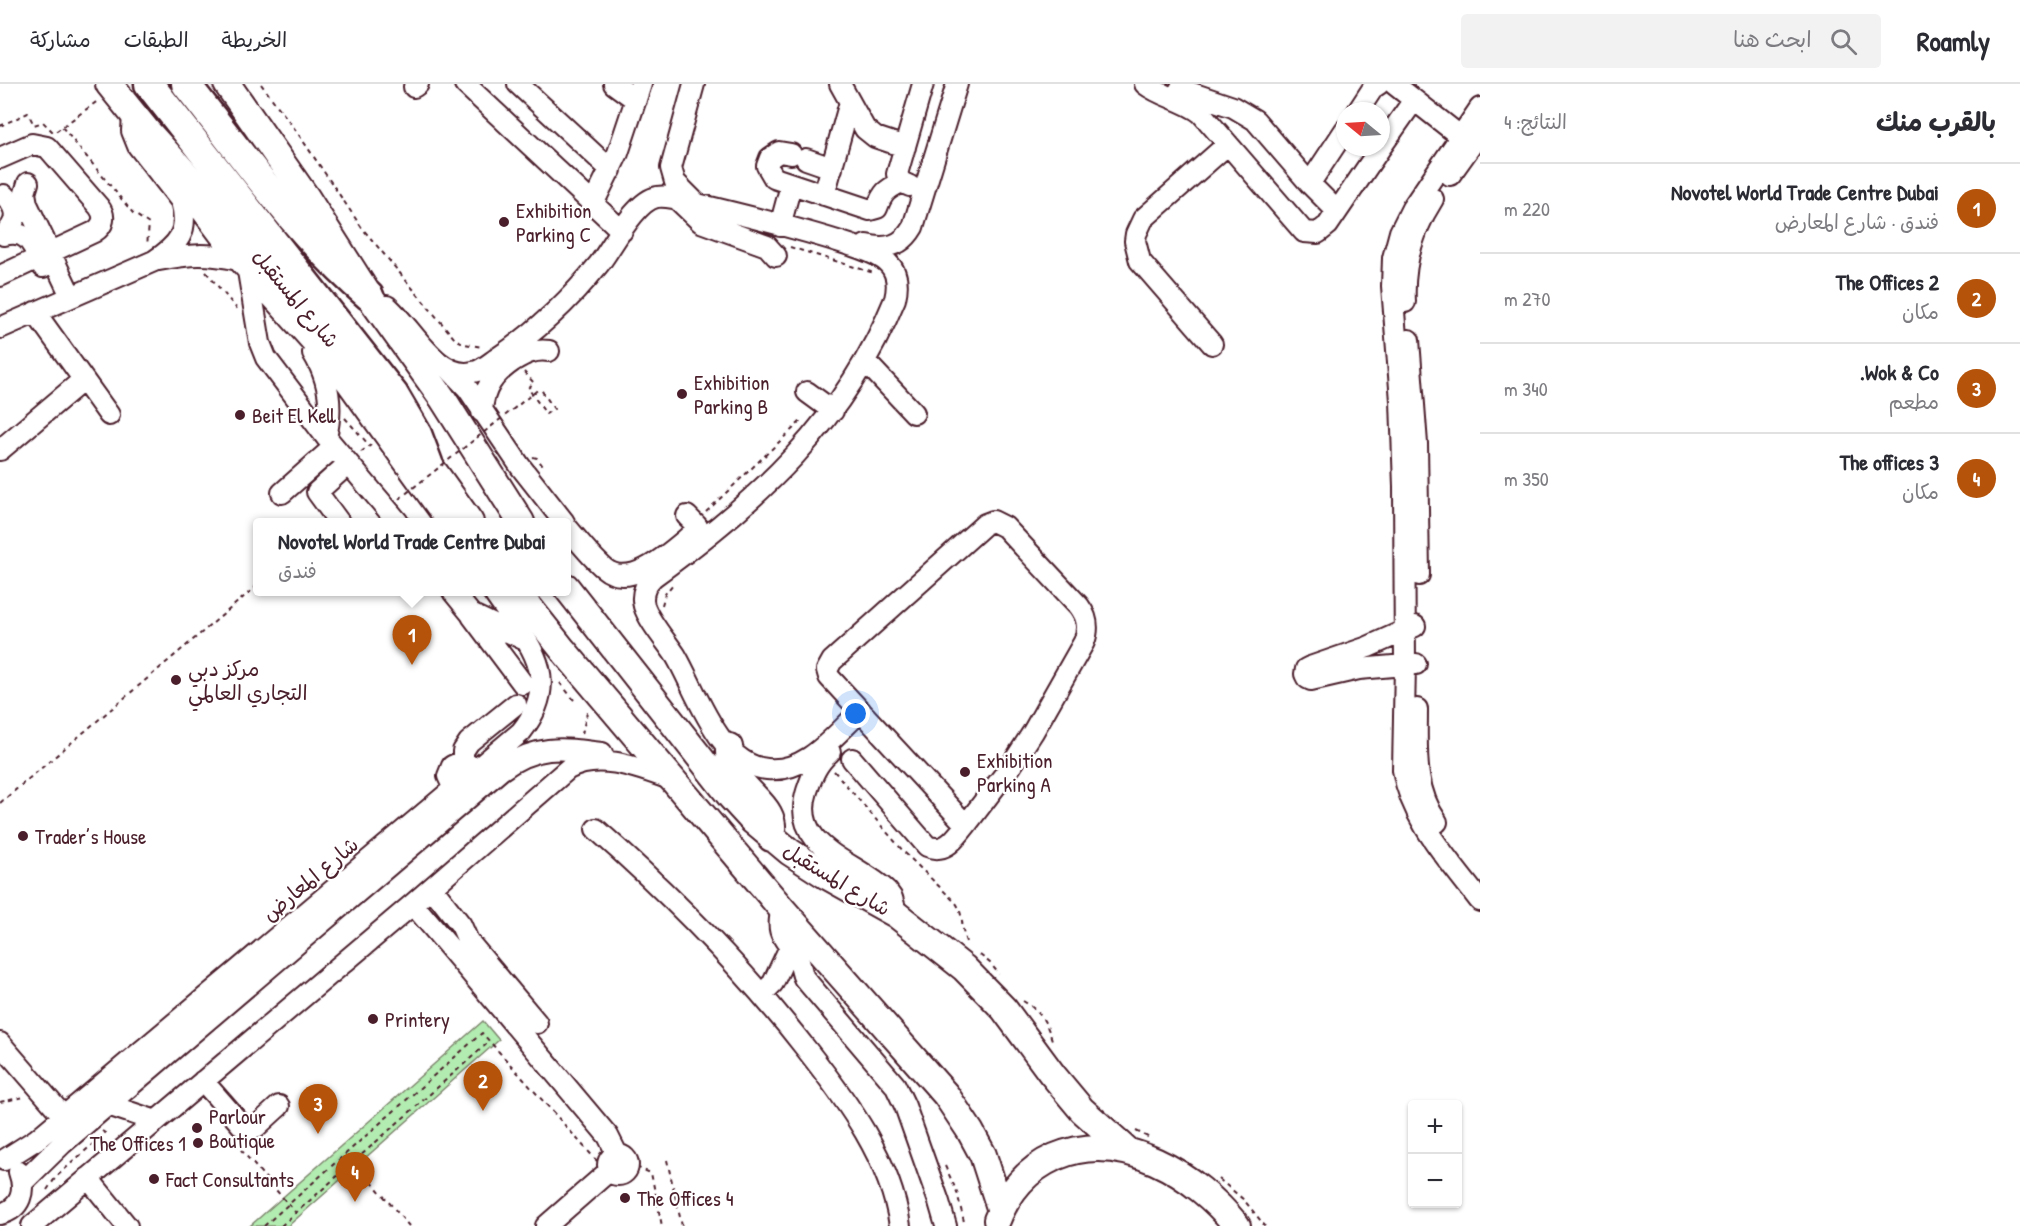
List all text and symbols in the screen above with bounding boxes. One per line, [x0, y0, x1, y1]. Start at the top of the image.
search box [1461, 14, 1881, 68]
text: Roamly [1917, 22, 1990, 60]
text: ابحث هنا [1733, 24, 1812, 54]
text: مشاركة [30, 25, 91, 54]
text: الطبقات [124, 25, 189, 54]
text: الخريطة [222, 25, 287, 54]
icon: search [1827, 25, 1860, 58]
north arrow [1336, 102, 1390, 156]
text: بالقرب منك [1876, 104, 1996, 139]
text: النتائج: 4 [1504, 108, 1567, 135]
text: Novotel World Trade Centre Dubai [1671, 177, 1939, 207]
text: 220 m [1504, 195, 1550, 222]
text: 1 [1973, 195, 1980, 222]
place label: Exhibition Parking C [516, 196, 591, 249]
text: فندق · شارع المعارض [1775, 208, 1939, 235]
marker: Exhibition Parking C [497, 215, 511, 229]
street label: شارع المستقبل [245, 242, 346, 354]
text: The Offices 2 [1836, 267, 1939, 297]
text: 270 m [1504, 285, 1550, 312]
text: 2 [1972, 285, 1981, 312]
text: مكان [1902, 298, 1939, 325]
text: Wok & Co. [1860, 357, 1939, 387]
place label: Exhibition Parking B [694, 368, 769, 421]
text: 340 m [1504, 375, 1548, 402]
text: 3 [1972, 375, 1981, 402]
marker: Exhibition Parking B [675, 387, 689, 401]
text: مطعم [1888, 388, 1939, 415]
place label: Beit El Kell [252, 401, 337, 430]
marker: Beit El Kell [233, 408, 247, 422]
text: The offices 3 [1840, 447, 1939, 477]
text: 350 m [1504, 465, 1549, 492]
text: 4 [1973, 465, 1980, 492]
text: مكان [1902, 478, 1939, 505]
popup [253, 518, 571, 596]
text: Novotel World Trade Centre Dubai [278, 526, 546, 556]
text: فندق [278, 557, 317, 584]
pin: 1 [392, 616, 432, 665]
place label: مركز دبي التجاري العالمي [188, 654, 308, 712]
marker: مركز دبي التجاري العالمي [169, 673, 183, 687]
your location [841, 699, 870, 728]
place label: Exhibition Parking A [977, 746, 1052, 799]
marker: Exhibition Parking A [958, 765, 972, 779]
place label: Trader’s House [35, 822, 146, 851]
marker: Trader’s House [16, 829, 30, 843]
street label: شارع المعارض [256, 830, 365, 929]
street label: شارع المستقبل [777, 835, 896, 923]
place label: Printery [385, 1005, 450, 1034]
marker: Printery [366, 1012, 380, 1026]
pin: 2 [464, 1062, 502, 1111]
pin: 3 [298, 1084, 338, 1134]
map controls [1408, 1100, 1462, 1208]
button: + [1408, 1100, 1462, 1154]
place label: Parlour Boutique [209, 1102, 275, 1155]
marker: Parlour Boutique [190, 1121, 204, 1135]
place label: The Offices 1 [90, 1129, 186, 1158]
marker: The Offices 1 [191, 1136, 205, 1150]
pin: 4 [336, 1152, 374, 1202]
button: − [1408, 1154, 1462, 1208]
place label: Fact Consultants [165, 1165, 294, 1194]
marker: Fact Consultants [147, 1172, 161, 1186]
place label: The Offices 4 [637, 1184, 734, 1213]
marker: The Offices 4 [618, 1191, 632, 1205]

